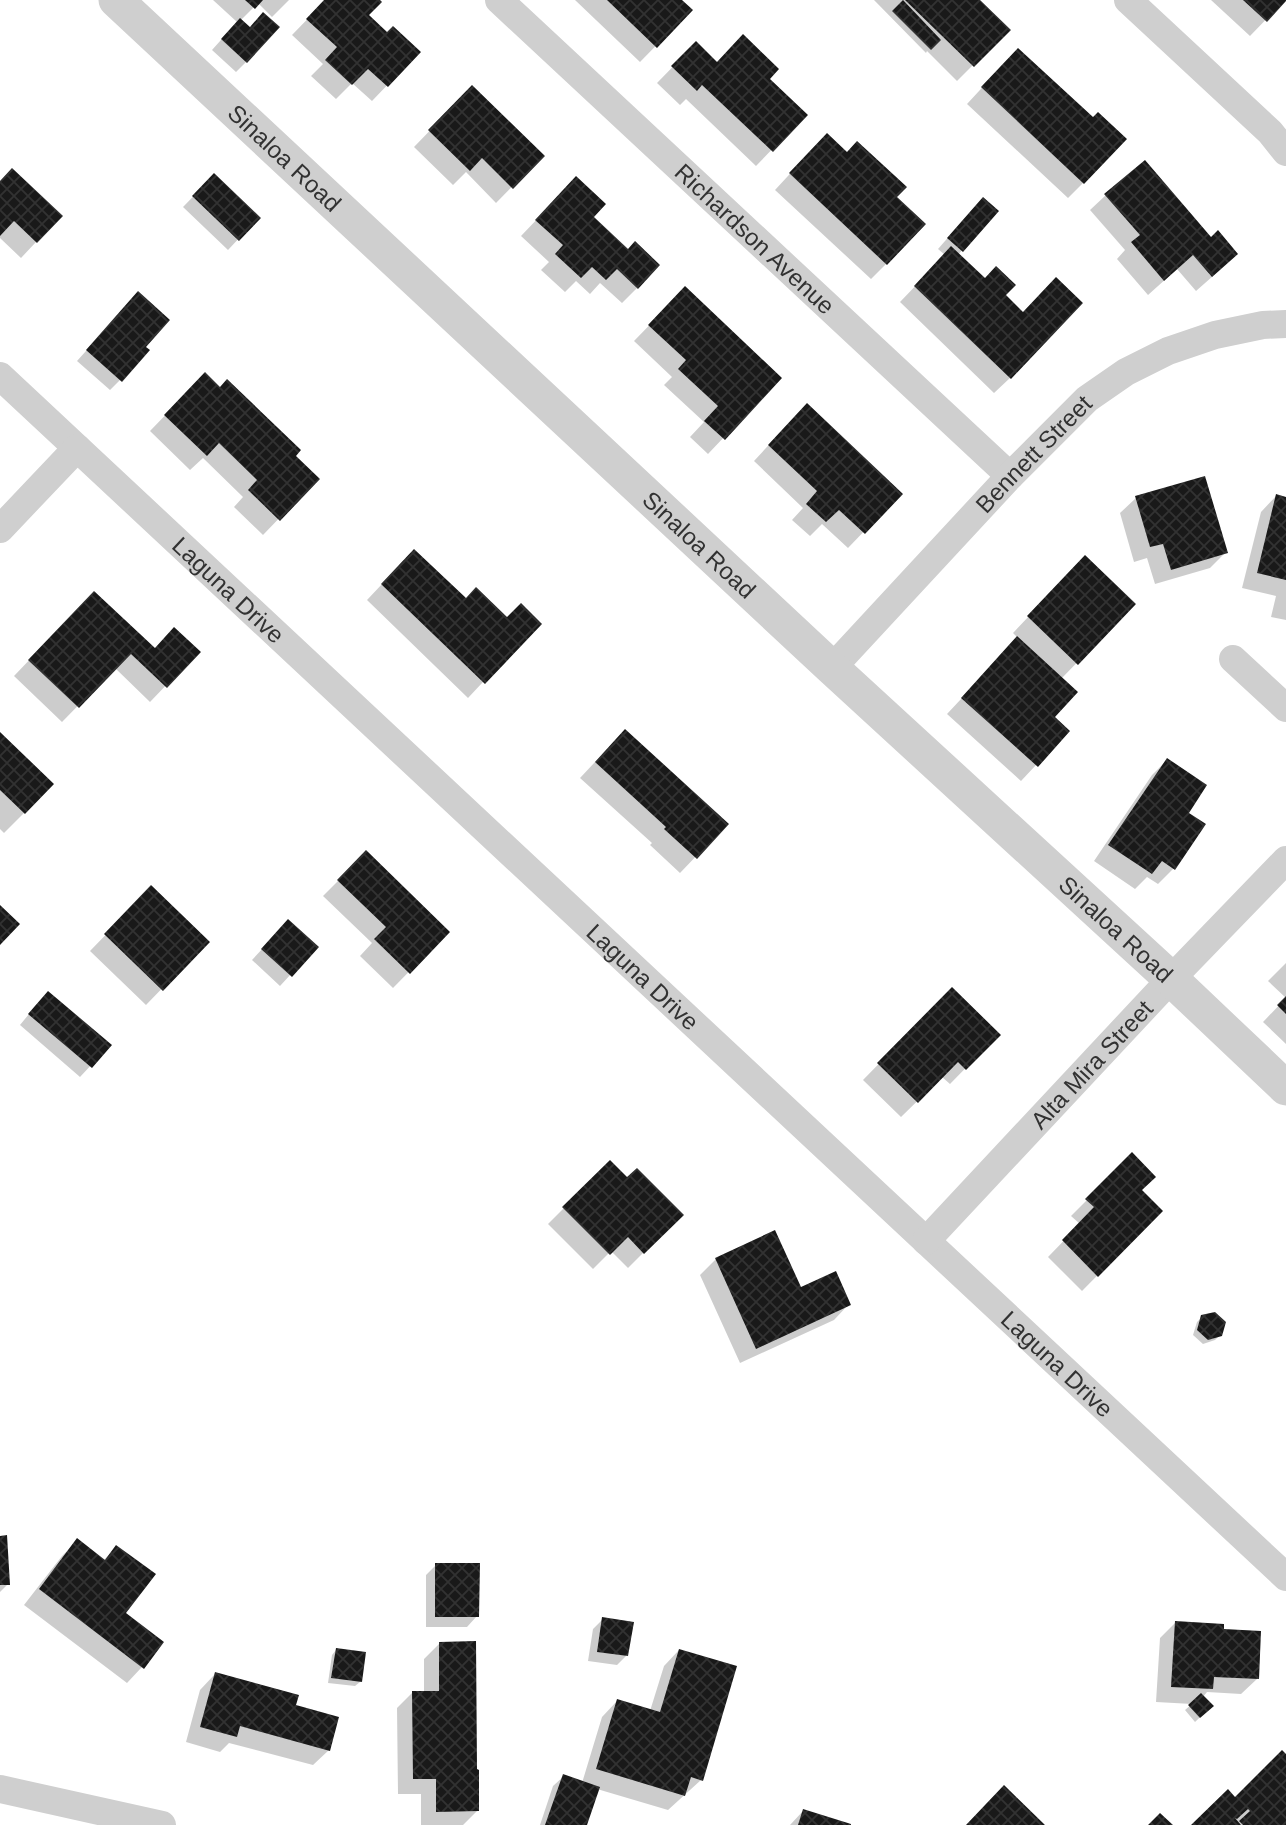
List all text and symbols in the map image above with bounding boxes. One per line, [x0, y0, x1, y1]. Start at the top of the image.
street label: Sinaloa Road [223, 99, 347, 217]
street label: Richardson Avenue [670, 158, 840, 319]
street label: Bennett Street [970, 389, 1097, 518]
street label: Sinaloa Road [638, 485, 761, 603]
street label: Laguna Drive [167, 531, 290, 648]
street label: Sinaloa Road [1054, 870, 1179, 987]
street label: Laguna Drive [582, 918, 705, 1035]
street label: Alta Mira Street [1025, 994, 1158, 1134]
street label: Laguna Drive [996, 1305, 1119, 1422]

